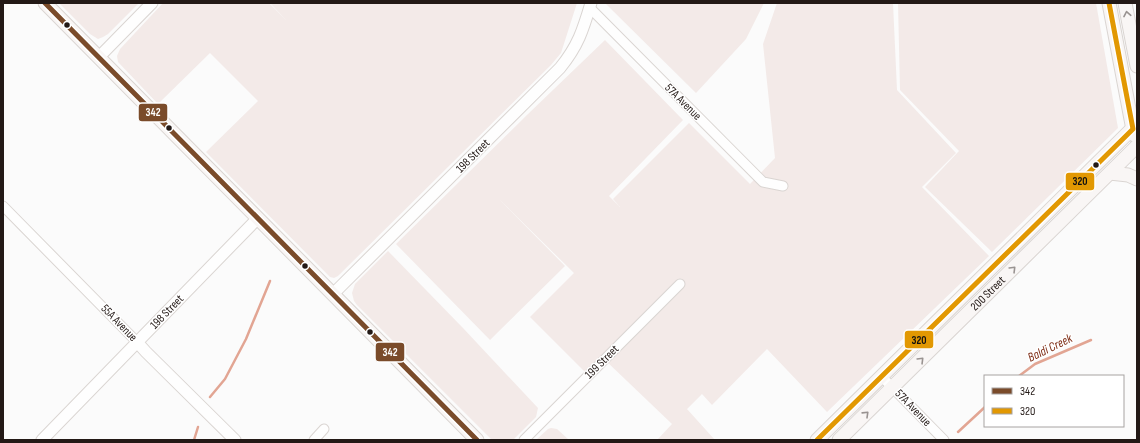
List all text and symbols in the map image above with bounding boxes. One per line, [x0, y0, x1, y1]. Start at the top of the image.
one-way arrow [1123, 11, 1132, 17]
unlabelled marker [62, 20, 72, 30]
street label: 57A Avenue [662, 81, 705, 124]
line badge: 342 [138, 103, 168, 122]
text: 342 [146, 106, 161, 119]
unlabelled marker [164, 123, 174, 133]
street label: 198 Street [453, 136, 493, 176]
unlabelled marker [1091, 160, 1101, 170]
line badge: 320 [1065, 172, 1095, 191]
text: 320 [1073, 175, 1088, 188]
unlabelled marker [300, 261, 310, 271]
one-way arrow [1008, 266, 1016, 274]
street label: 200 Street [967, 273, 1009, 314]
street label: 198 Street [147, 291, 187, 332]
street label: 55A Avenue [98, 301, 140, 345]
unlabelled marker [365, 327, 375, 337]
line badge: 320 [904, 330, 934, 349]
water label: Baldi Creek [1025, 330, 1076, 366]
text: 320 [912, 334, 927, 347]
line badge: 342 [375, 342, 405, 362]
street label: 199 Street [582, 342, 622, 382]
text: 342 [383, 346, 398, 359]
one-way arrow [916, 357, 923, 365]
legend [984, 375, 1124, 427]
text: 342 [1020, 384, 1035, 399]
street label: 57A Avenue [892, 386, 934, 430]
text: 320 [1020, 404, 1035, 419]
one-way arrow [861, 411, 869, 419]

